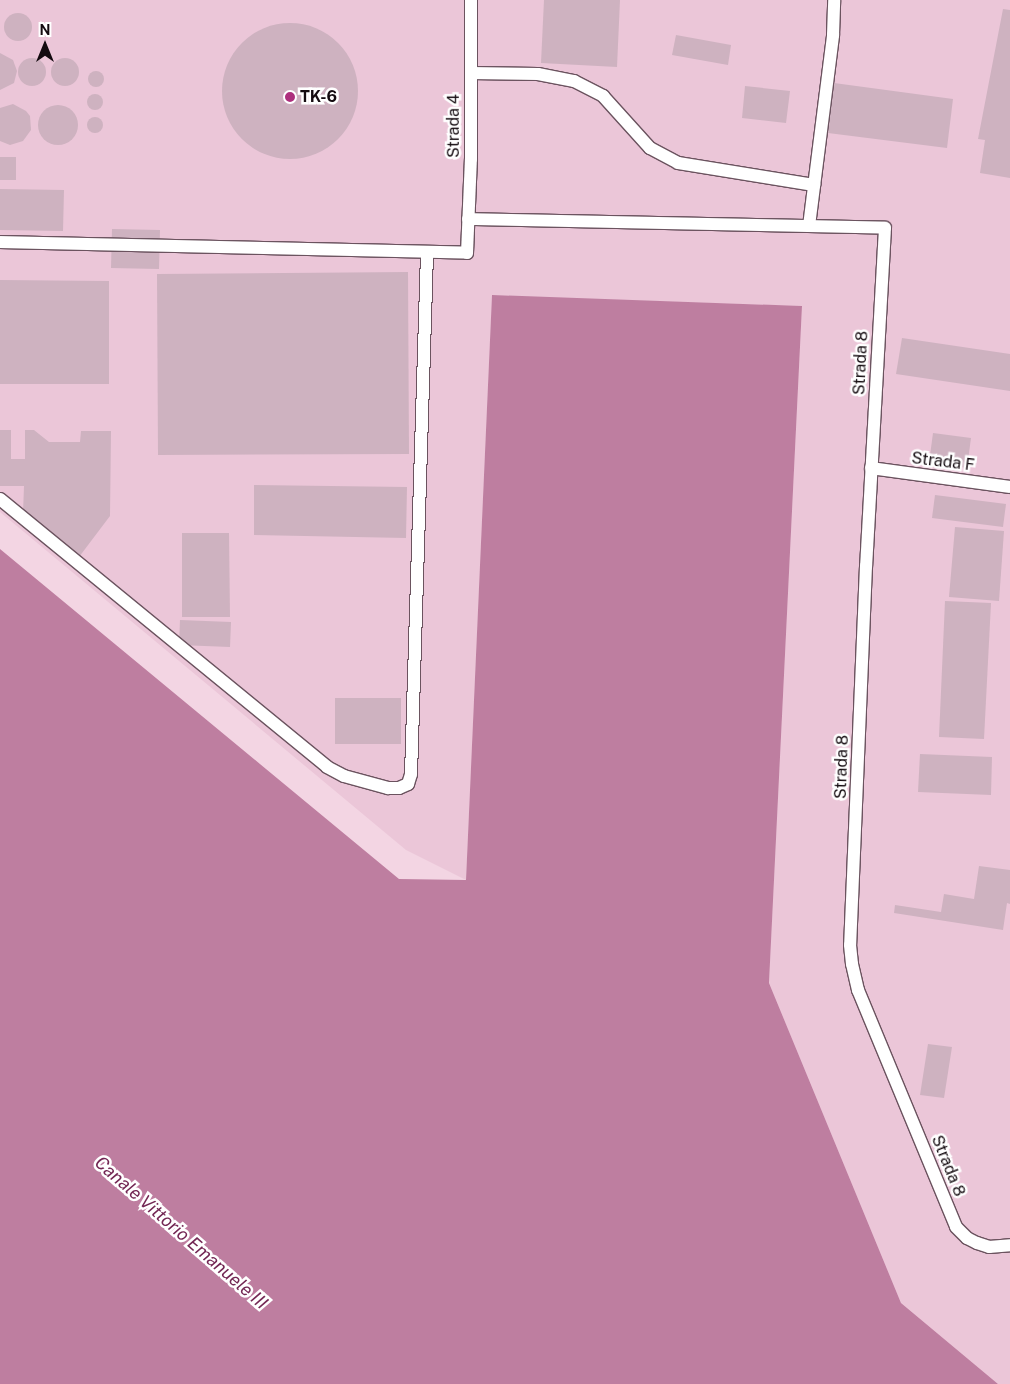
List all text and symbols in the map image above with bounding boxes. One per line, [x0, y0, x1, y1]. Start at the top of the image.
north arrow [20, 20, 70, 70]
text: N [40, 22, 50, 38]
place label: TK-6 [300, 87, 337, 107]
marker: TK-6 [284, 91, 296, 103]
street label: Strada 4 [444, 94, 464, 158]
street label: Strada 8 [850, 331, 872, 395]
street label: Strada F [910, 449, 976, 475]
street label: Strada 8 [831, 735, 853, 799]
street label: Strada 8 [927, 1133, 969, 1199]
water label: Canale Vittorio Emanuele III [90, 1152, 272, 1314]

